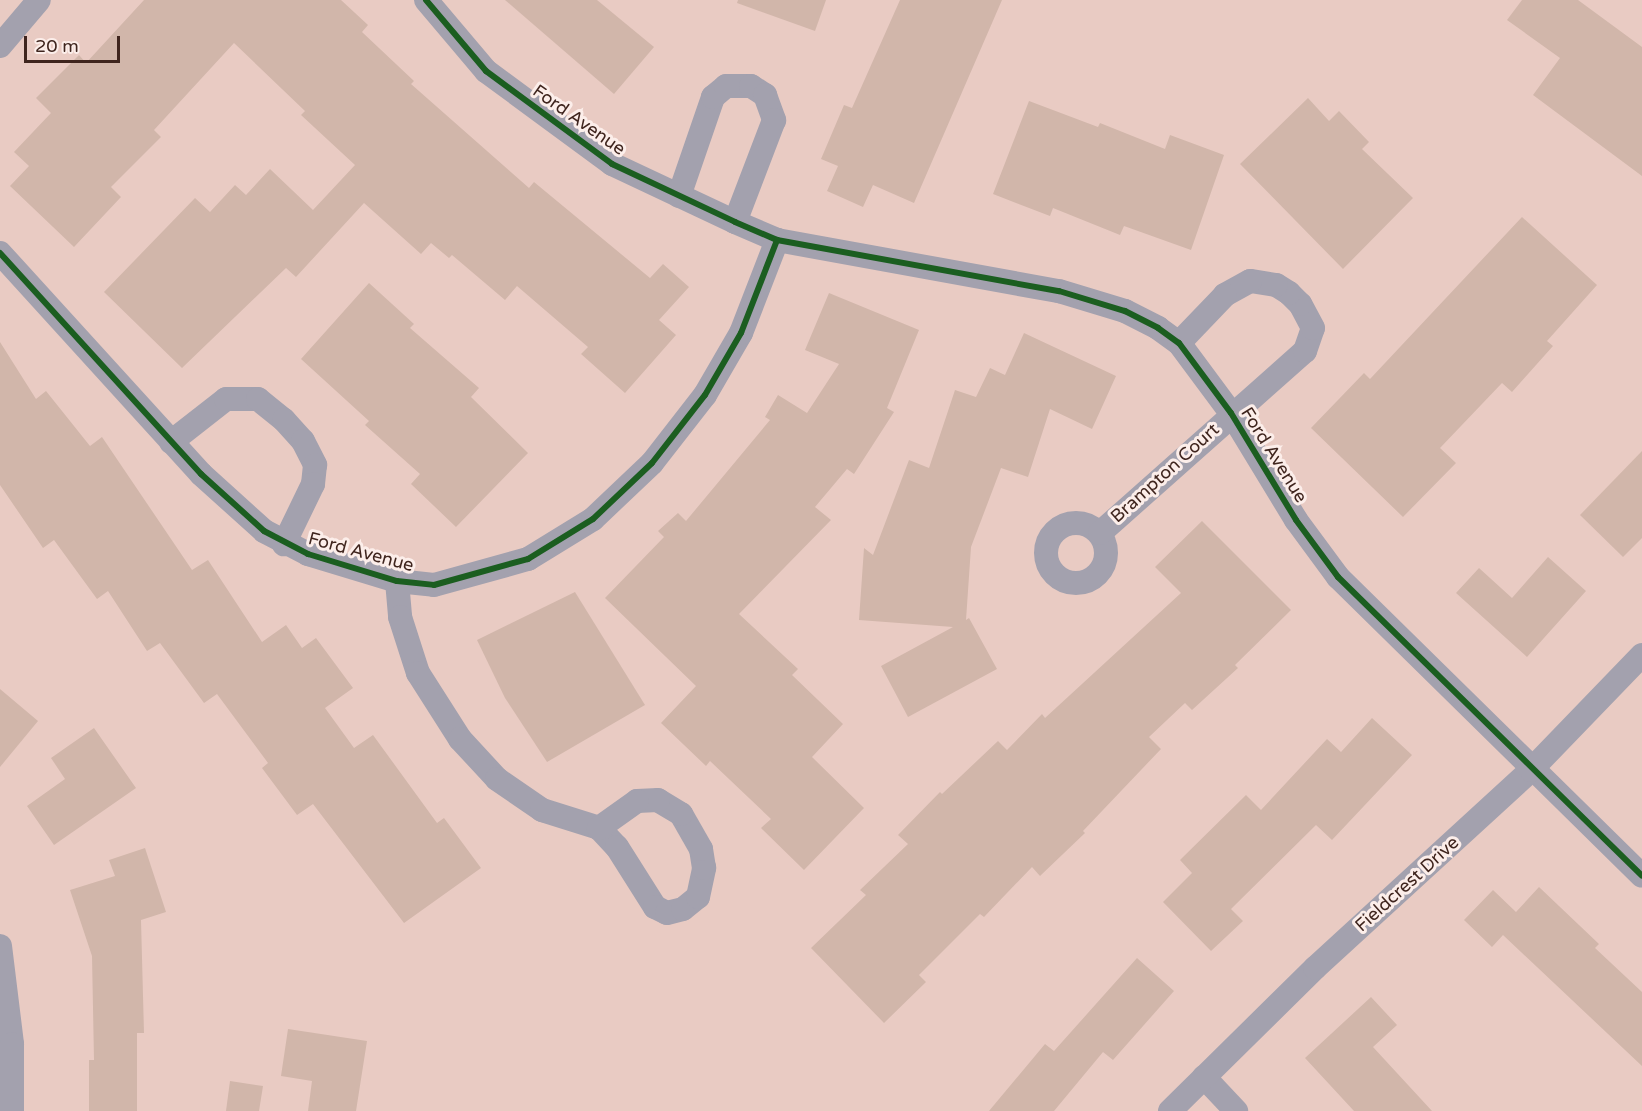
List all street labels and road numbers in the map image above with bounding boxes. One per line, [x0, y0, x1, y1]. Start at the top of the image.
street label: Ford Avenue [528, 80, 630, 160]
street label: Ford Avenue [1236, 403, 1312, 507]
street label: Brampton Court [1106, 419, 1224, 527]
street label: Ford Avenue [306, 528, 416, 576]
street label: Fieldcrest Drive [1351, 832, 1463, 936]

